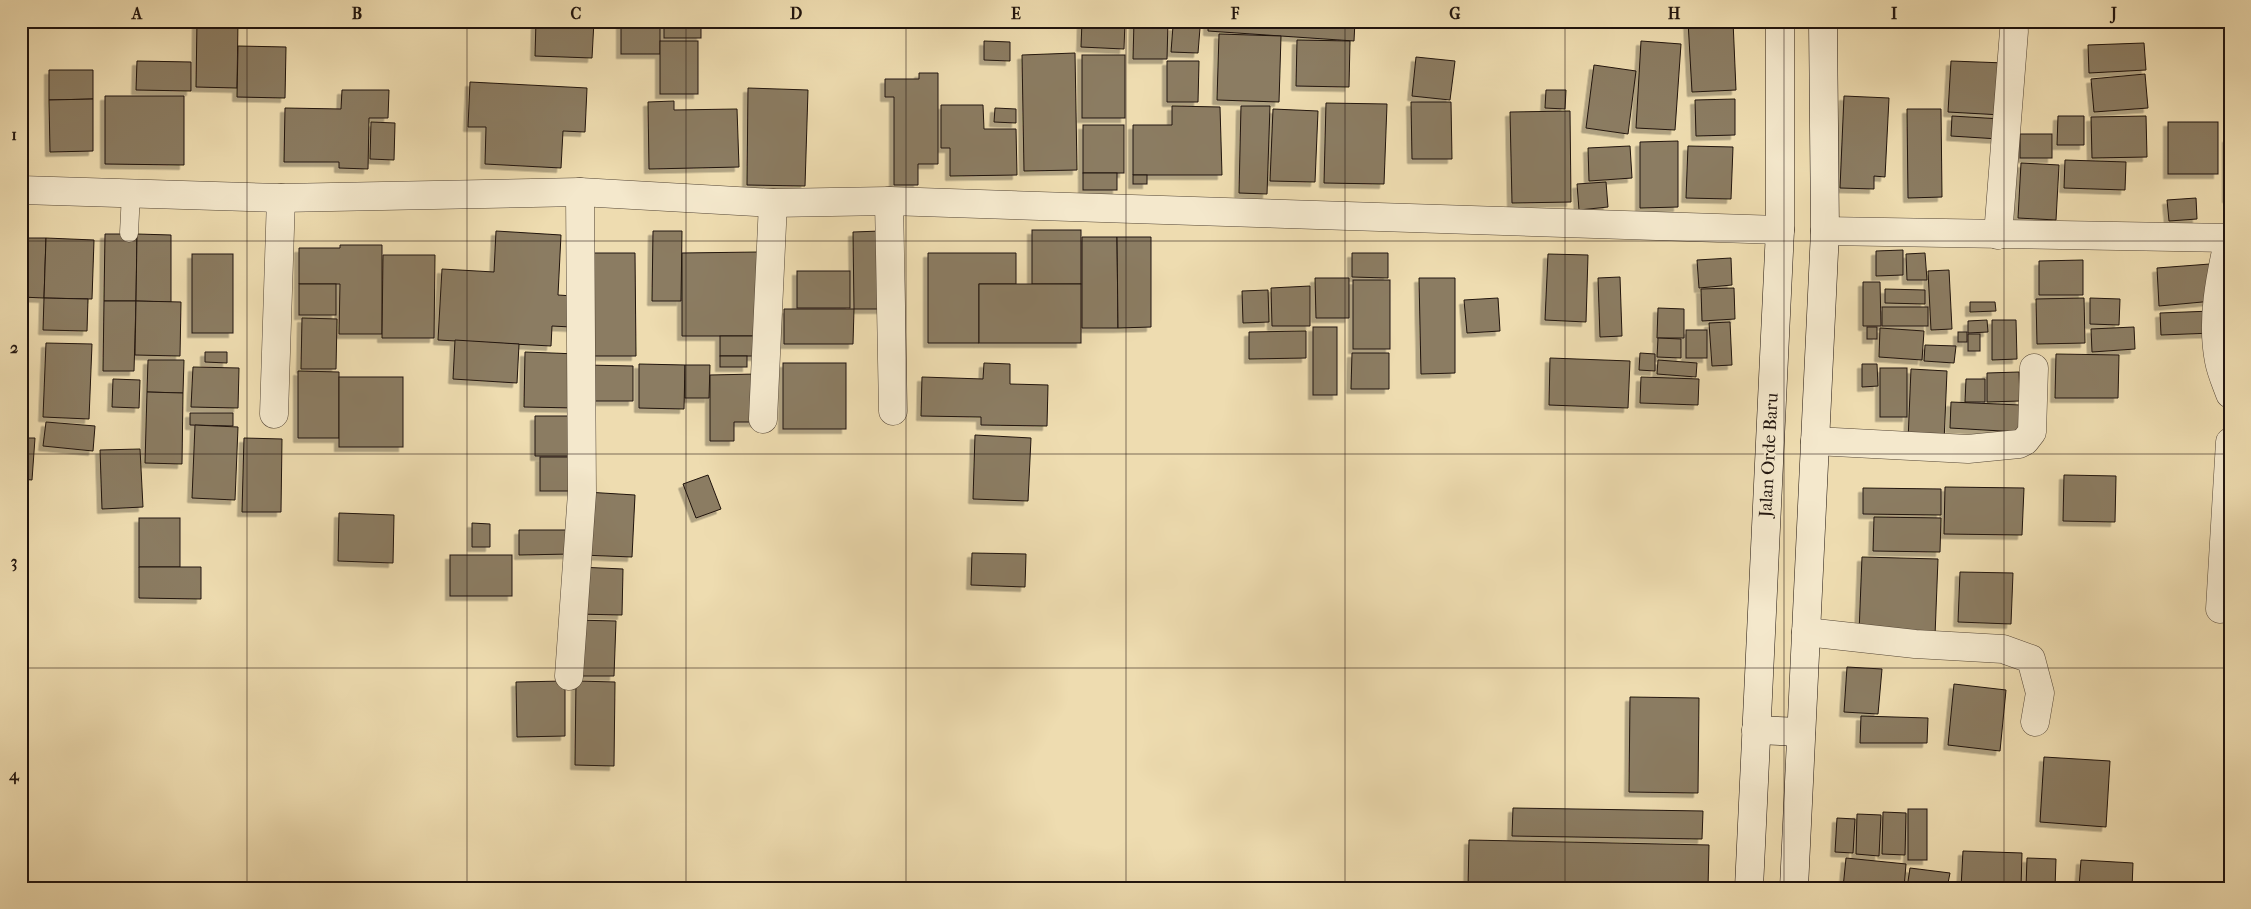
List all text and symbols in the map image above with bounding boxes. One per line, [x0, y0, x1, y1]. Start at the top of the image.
text: A [131, 4, 143, 23]
text: B [352, 4, 362, 23]
text: C [571, 4, 582, 23]
text: D [790, 4, 802, 23]
text: E [1011, 4, 1021, 23]
text: F [1230, 4, 1240, 23]
text: G [1449, 4, 1461, 23]
text: H [1668, 4, 1681, 23]
text: I [1891, 4, 1898, 23]
text: J [2109, 4, 2117, 24]
text: 1 [11, 125, 17, 144]
text: 2 [10, 338, 18, 357]
street label: Jalan Orde Baru [1755, 392, 1783, 520]
text: 3 [11, 552, 17, 572]
text: 4 [8, 765, 20, 785]

